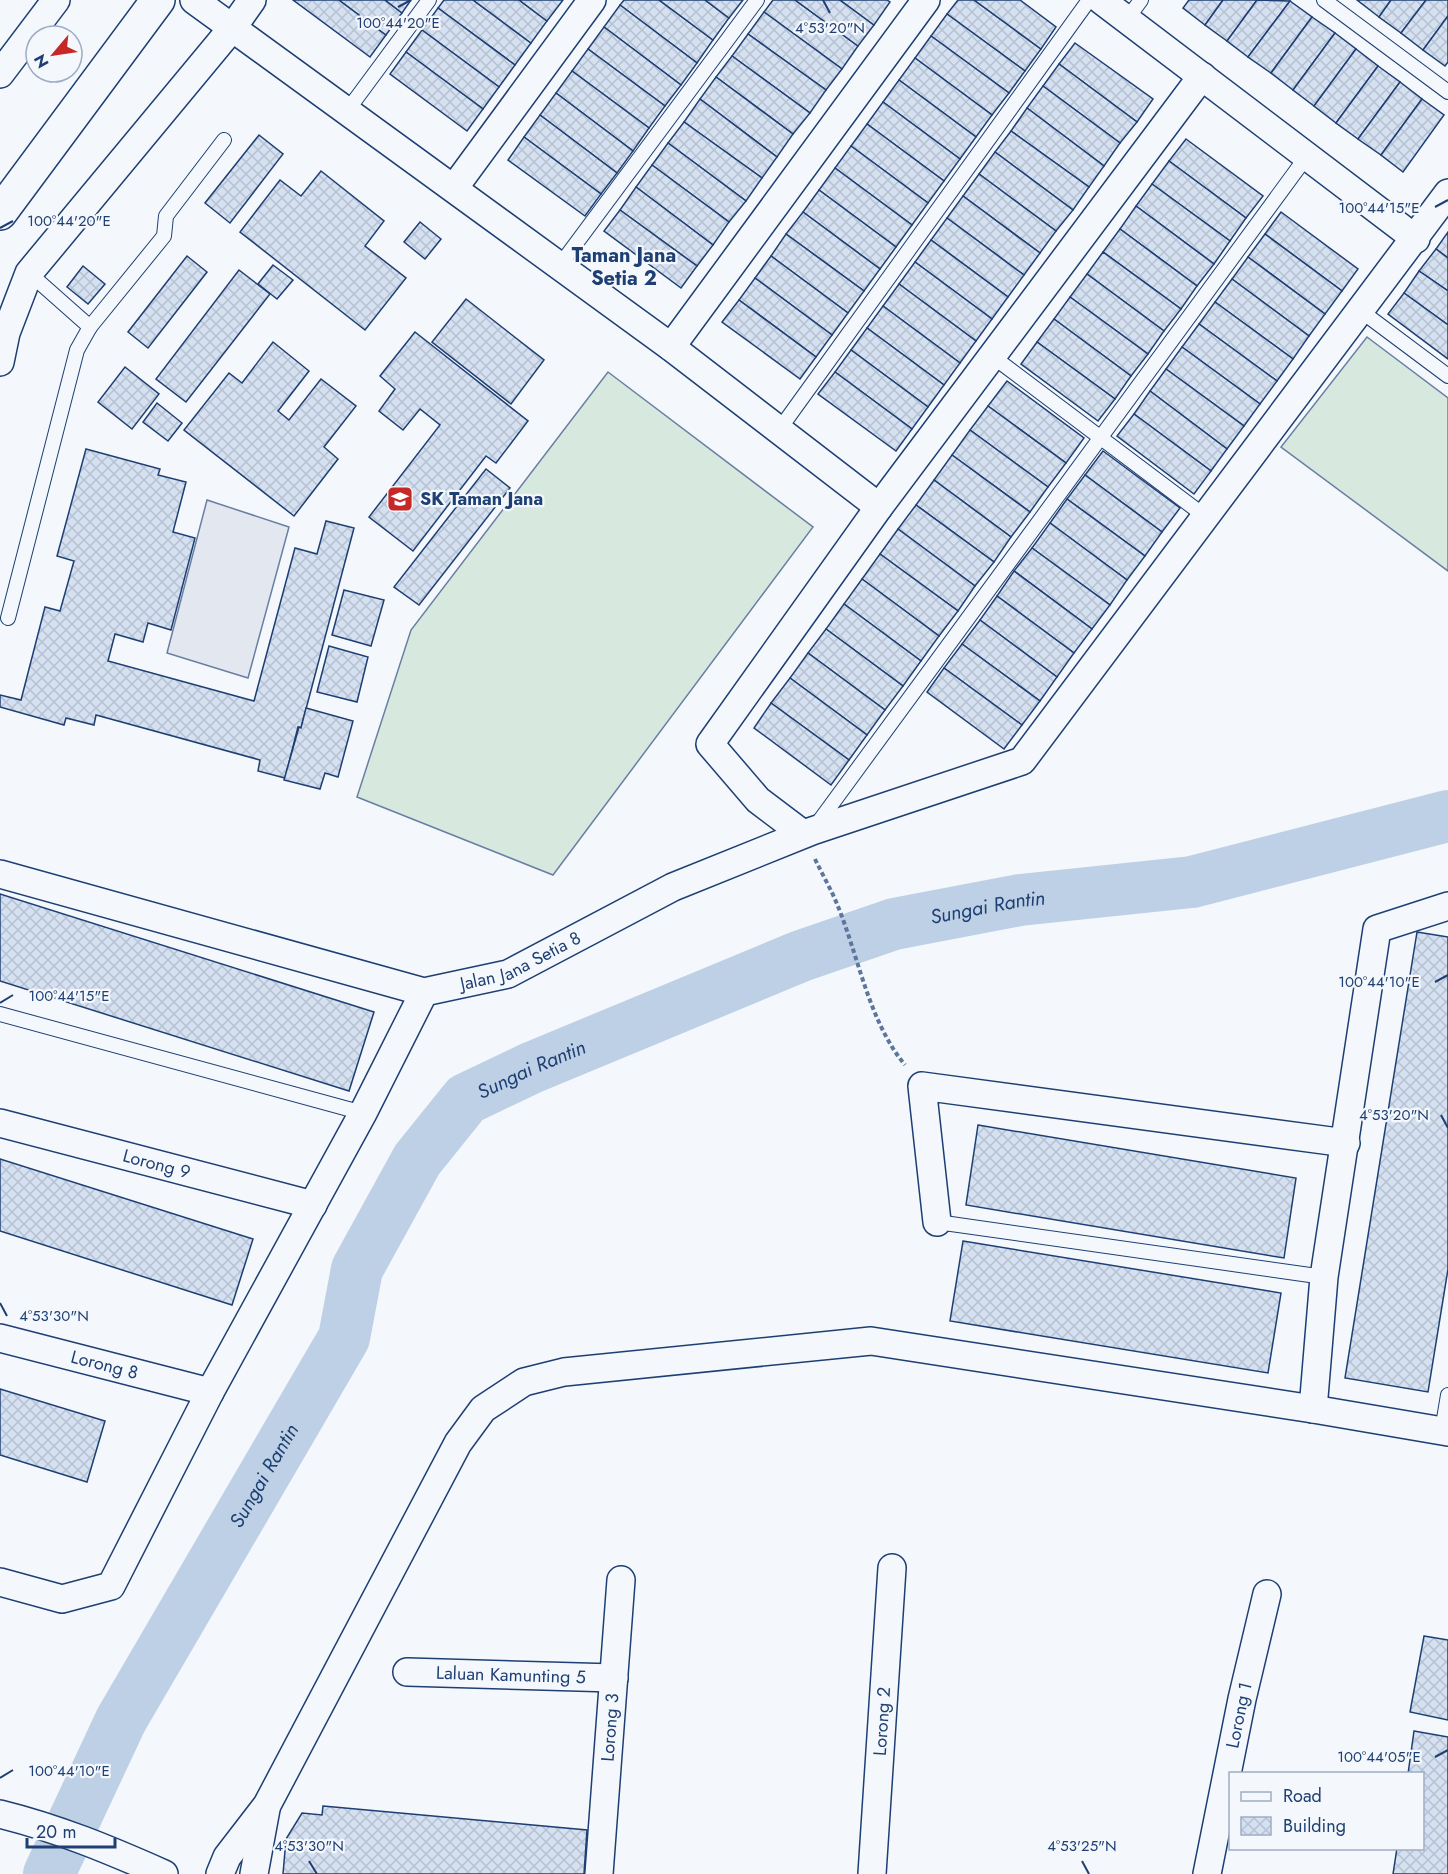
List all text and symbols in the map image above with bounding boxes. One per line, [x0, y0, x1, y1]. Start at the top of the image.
text: 100°44'20"E [356, 12, 440, 34]
text: 4°53'20"N [795, 17, 865, 39]
north arrow [24, 24, 84, 84]
text: N [28, 50, 54, 72]
text: 100°44'15"E [1338, 197, 1420, 219]
text: 100°44'20"E [27, 210, 111, 232]
district label: Taman Jana Setia 2 [572, 241, 676, 293]
school or university icon: SK Taman Jana [385, 484, 415, 514]
place label: SK Taman Jana [420, 486, 543, 512]
water label: Sungai Rantin [928, 883, 1046, 931]
street label: Jalan Jana Setia 8 [456, 925, 585, 997]
text: 100°44'10"E [1338, 971, 1420, 993]
text: 100°44'15"E [28, 985, 110, 1007]
water label: Sungai Rantin [472, 1032, 590, 1106]
text: 4°53'20"N [1359, 1104, 1429, 1126]
street label: Lorong 9 [120, 1143, 193, 1185]
text: 4°53'30"N [19, 1305, 89, 1327]
street label: Lorong 8 [68, 1344, 141, 1386]
water label: Sungai Rantin [222, 1418, 306, 1533]
street label: Laluan Kamunting 5 [436, 1660, 586, 1690]
street label: Lorong 1 [1219, 1679, 1259, 1750]
street label: Lorong 2 [867, 1686, 897, 1757]
street label: Lorong 3 [594, 1692, 626, 1763]
text: 100°44'05"E [1337, 1746, 1421, 1768]
text: 100°44'10"E [28, 1760, 110, 1782]
legend [1229, 1772, 1424, 1850]
text: Road [1283, 1783, 1322, 1809]
scale bar [27, 1811, 116, 1849]
text: Building [1283, 1813, 1346, 1839]
text: 20 m [36, 1819, 76, 1845]
text: 4°53'30"N [274, 1835, 344, 1857]
text: 4°53'25"N [1047, 1835, 1117, 1857]

